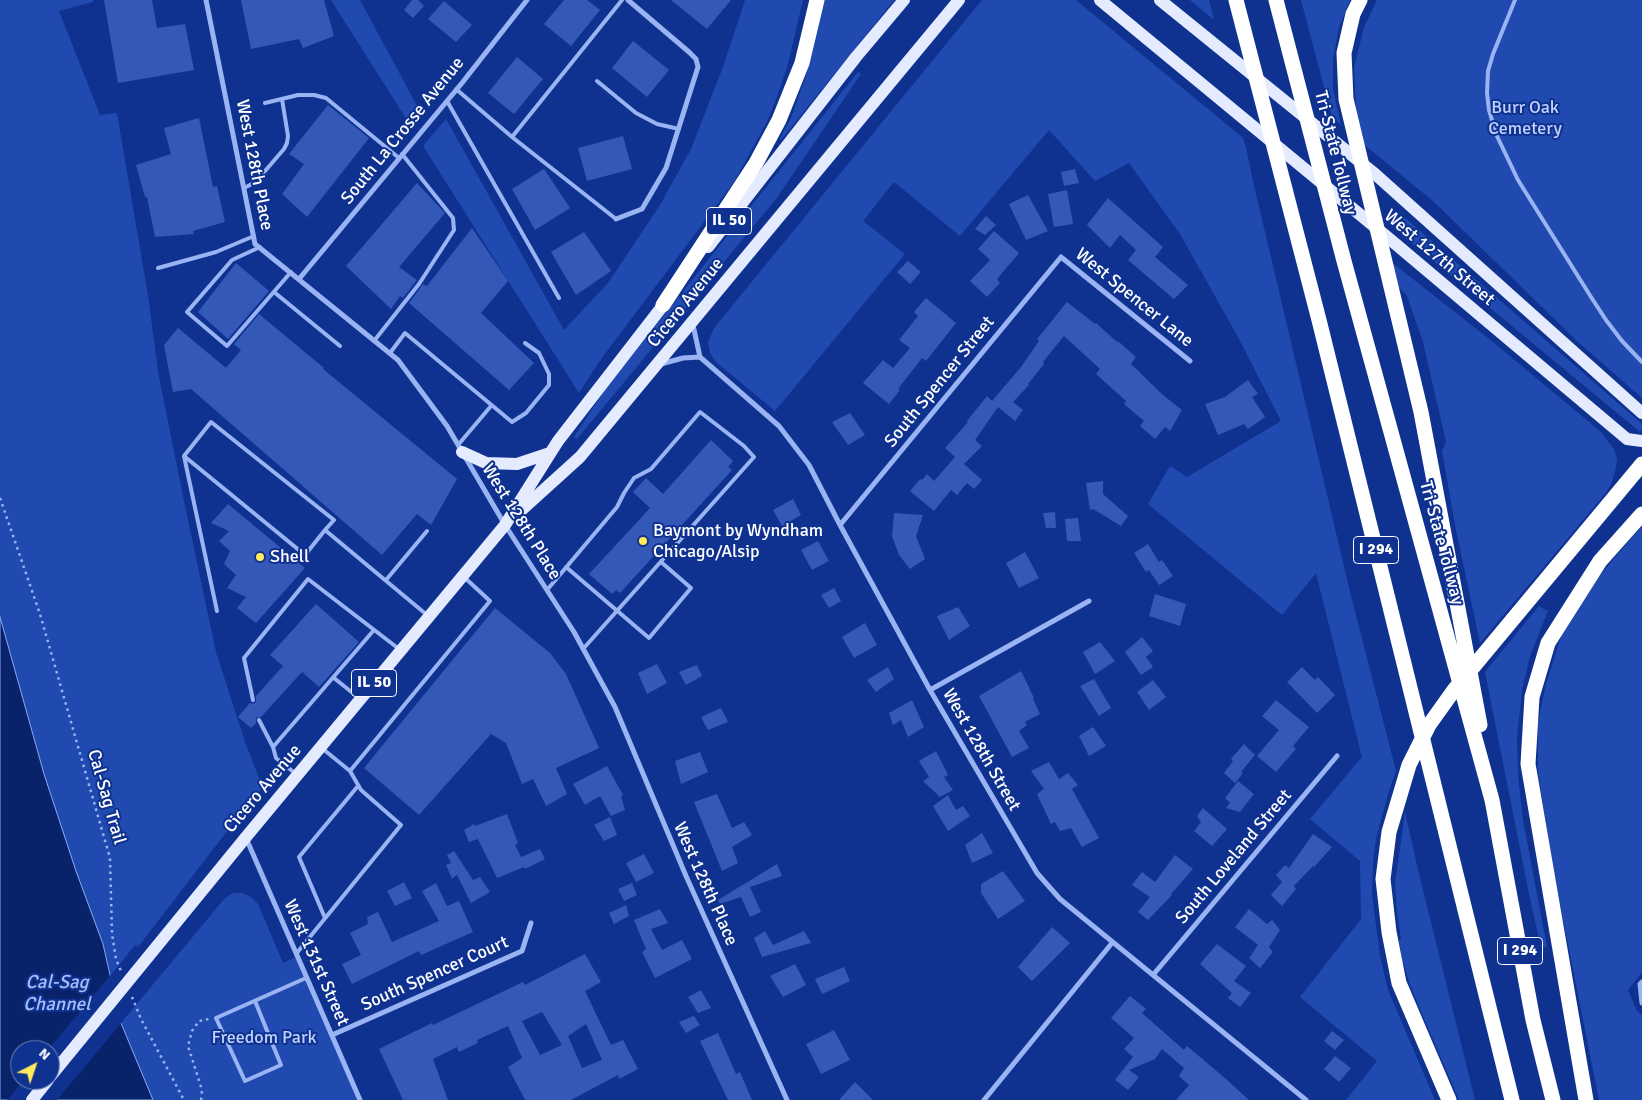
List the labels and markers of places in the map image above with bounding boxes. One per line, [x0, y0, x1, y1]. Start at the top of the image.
place label: Baymont by Wyndham Chicago/Alsip [653, 520, 823, 562]
marker: Baymont by Wyndham Chicago/Alsip [637, 535, 649, 547]
place label: Shell [270, 546, 309, 568]
marker: Shell [254, 551, 266, 563]

